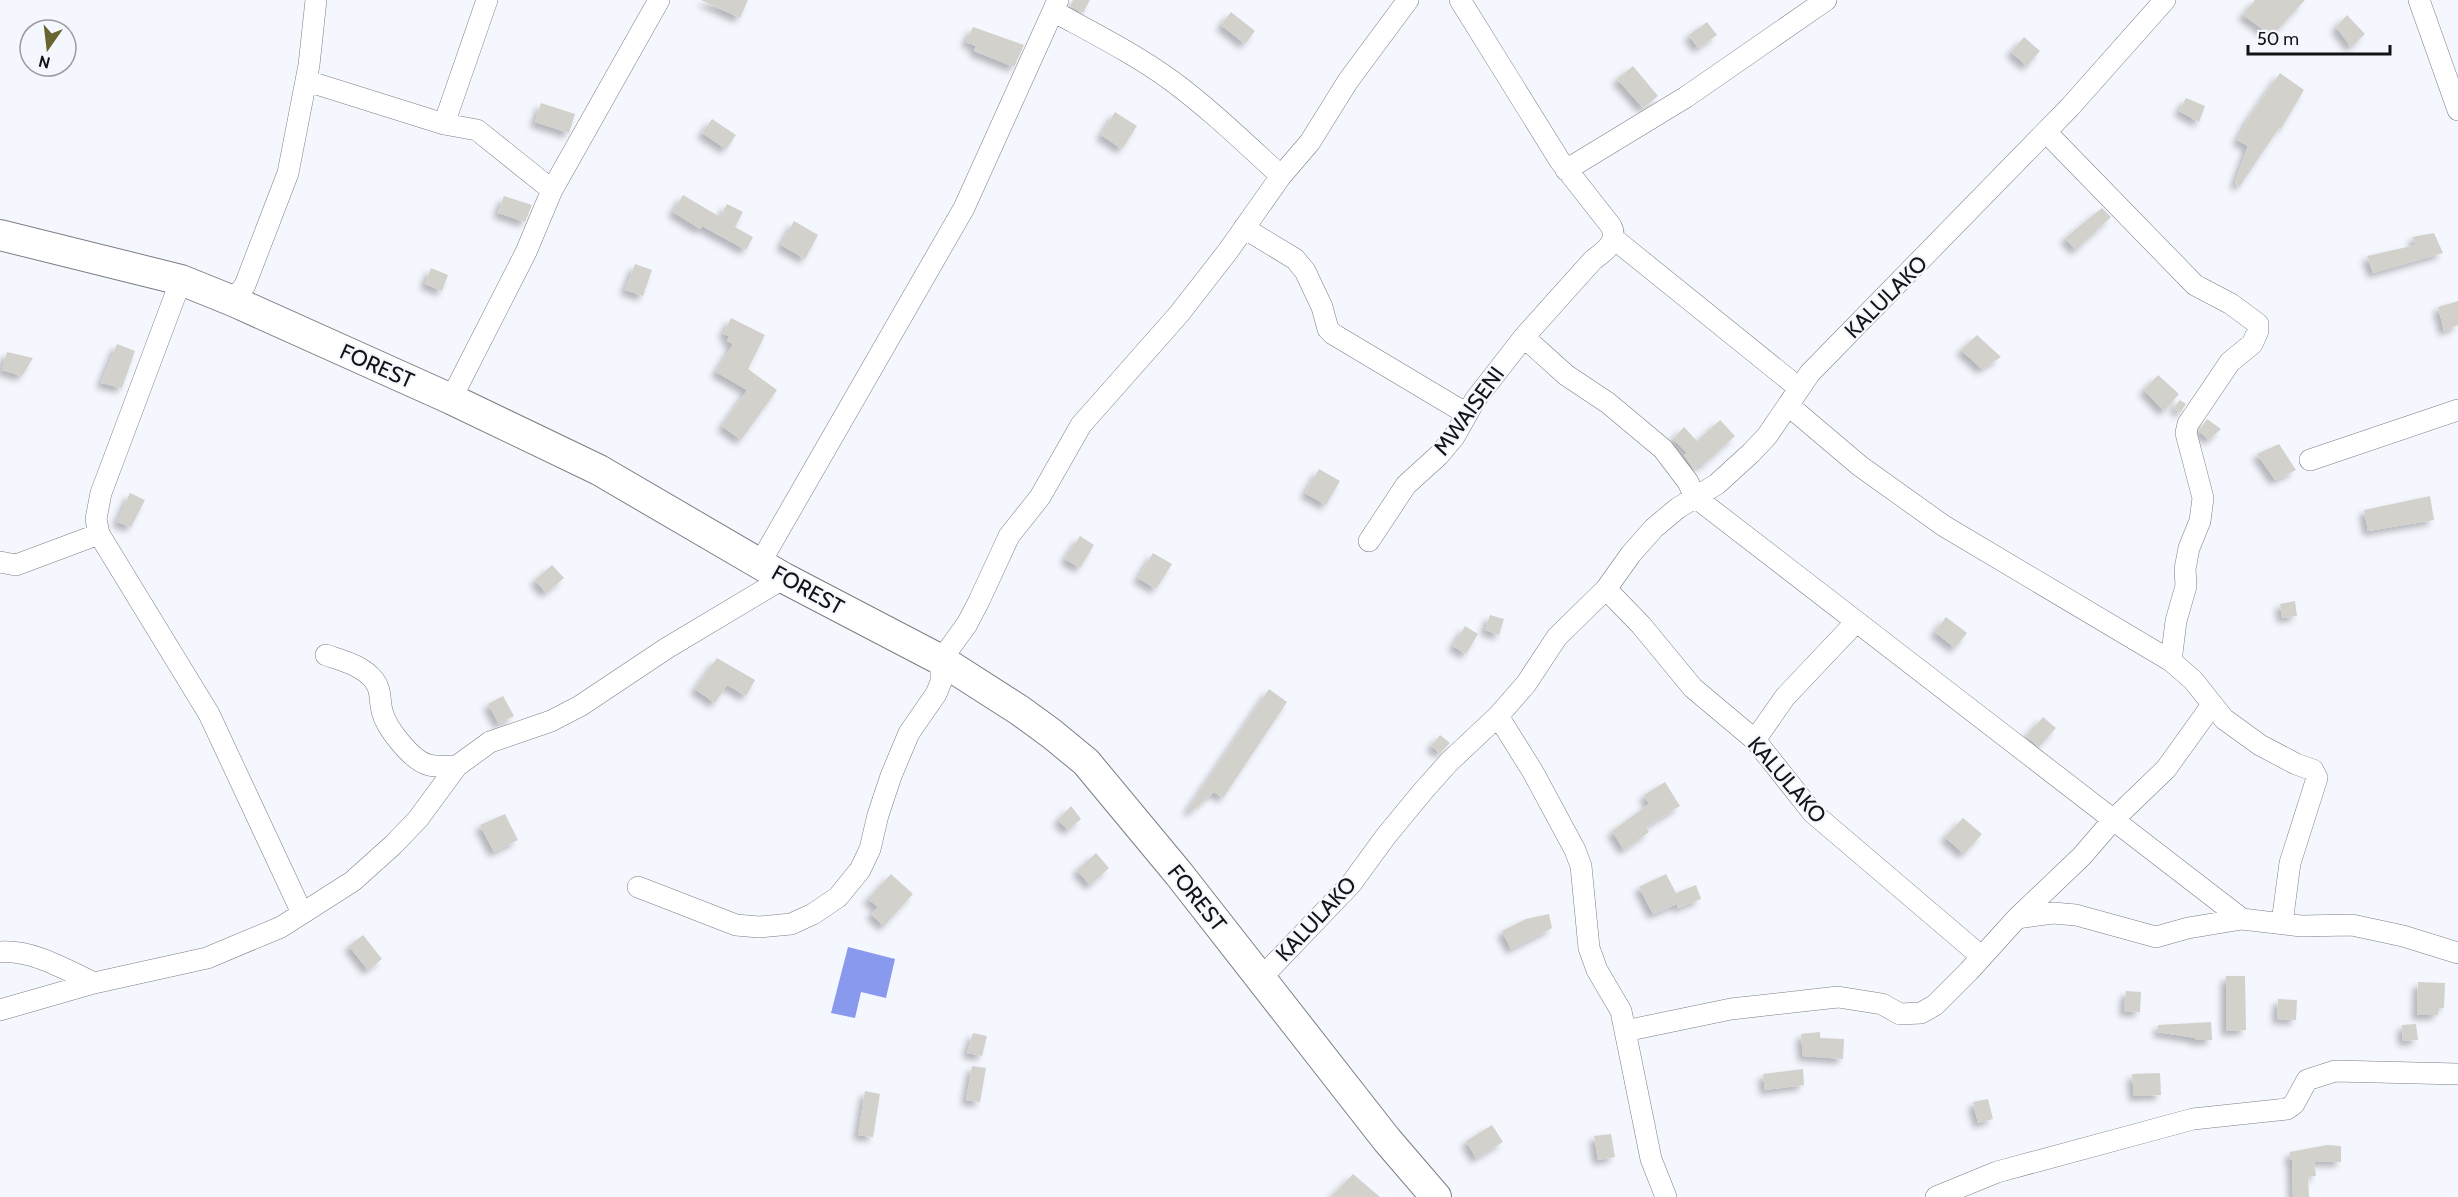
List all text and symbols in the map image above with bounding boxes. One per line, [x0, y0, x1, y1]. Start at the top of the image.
north arrow [18, 18, 78, 78]
scale bar [2248, 18, 2390, 56]
text: 50 m [2257, 28, 2299, 50]
text: N [37, 51, 52, 73]
street label: KALULAKO [1839, 250, 1933, 344]
street label: FOREST [336, 338, 418, 394]
street label: MWAISENI [1428, 361, 1510, 461]
street label: FOREST [767, 559, 849, 621]
street label: KALULAKO [1742, 731, 1832, 829]
street label: FOREST [1162, 859, 1232, 937]
street label: KALULAKO [1270, 871, 1362, 967]

